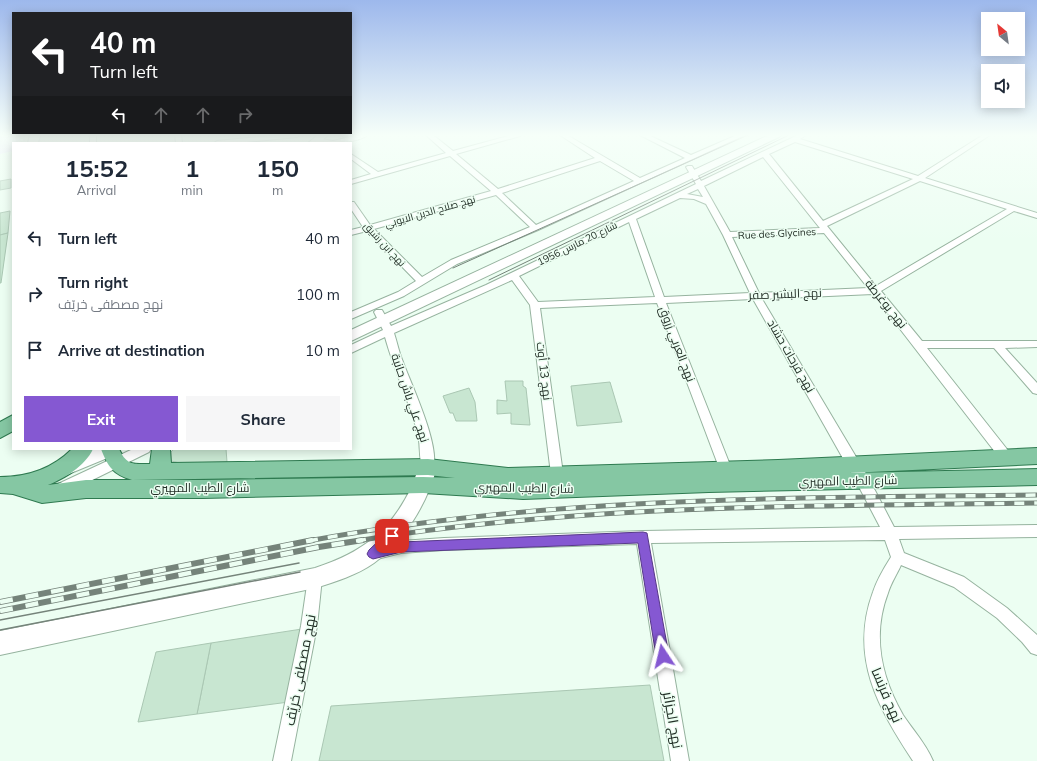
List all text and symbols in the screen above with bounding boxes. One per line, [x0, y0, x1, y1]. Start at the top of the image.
north arrow [981, 12, 1025, 56]
map controls [981, 12, 1025, 108]
text: 40 m [90, 25, 156, 60]
icon: left [24, 28, 76, 80]
text: Turn left [90, 60, 158, 83]
button: sound [981, 64, 1025, 108]
icon: left [108, 104, 130, 126]
icon: ahead [150, 104, 172, 126]
icon: ahead [192, 104, 214, 126]
icon: right [234, 104, 256, 126]
text: 15:52 [65, 153, 128, 183]
text: 1 [185, 153, 199, 183]
text: 150 [256, 153, 299, 183]
text: Arrival [77, 182, 116, 198]
text: min [181, 182, 203, 198]
text: m [272, 182, 283, 198]
street label: نهج صلاح الدين الايوبي [383, 192, 477, 232]
street label: شارع 20 مارس 1956 [535, 218, 619, 268]
street label: نهج ابن رشيق [361, 219, 408, 269]
street label: Rue des Glycines [738, 225, 816, 242]
icon: left [24, 227, 46, 249]
text: Turn left [58, 229, 117, 248]
text: 40 m [305, 229, 340, 248]
text: Turn right [58, 273, 128, 292]
street label: نهج يوغرطة [861, 276, 911, 332]
icon: right [24, 283, 46, 305]
text: 100 m [296, 285, 340, 304]
street label: نهج البشير صفر [747, 285, 822, 303]
text: نهج مصطفى خريّف [58, 296, 163, 312]
street label: نهج العربي زروق [653, 304, 699, 385]
street label: نهج فرحات حشاد [764, 317, 818, 395]
icon: arrive [24, 339, 46, 361]
text: Arrive at destination [58, 341, 205, 360]
text: 10 m [305, 341, 340, 360]
street label: نهج 13 أوت [532, 341, 556, 401]
street label: نهج علي باش حانبة [385, 351, 433, 445]
button: Exit [24, 396, 178, 442]
button: Share [186, 396, 340, 442]
street label: شارع الطيب المهيري [798, 472, 898, 492]
street label: شارع الطيب المهيري [474, 479, 574, 499]
street label: شارع الطيب المهيري [151, 480, 249, 498]
pin [375, 519, 409, 553]
icon: arrive [381, 525, 403, 547]
street label: نهج مصطفى خريّف [280, 613, 320, 727]
position arrow [642, 635, 684, 677]
street label: نهج فرنسا [867, 665, 907, 725]
street label: نهج الجزائر [659, 689, 687, 750]

